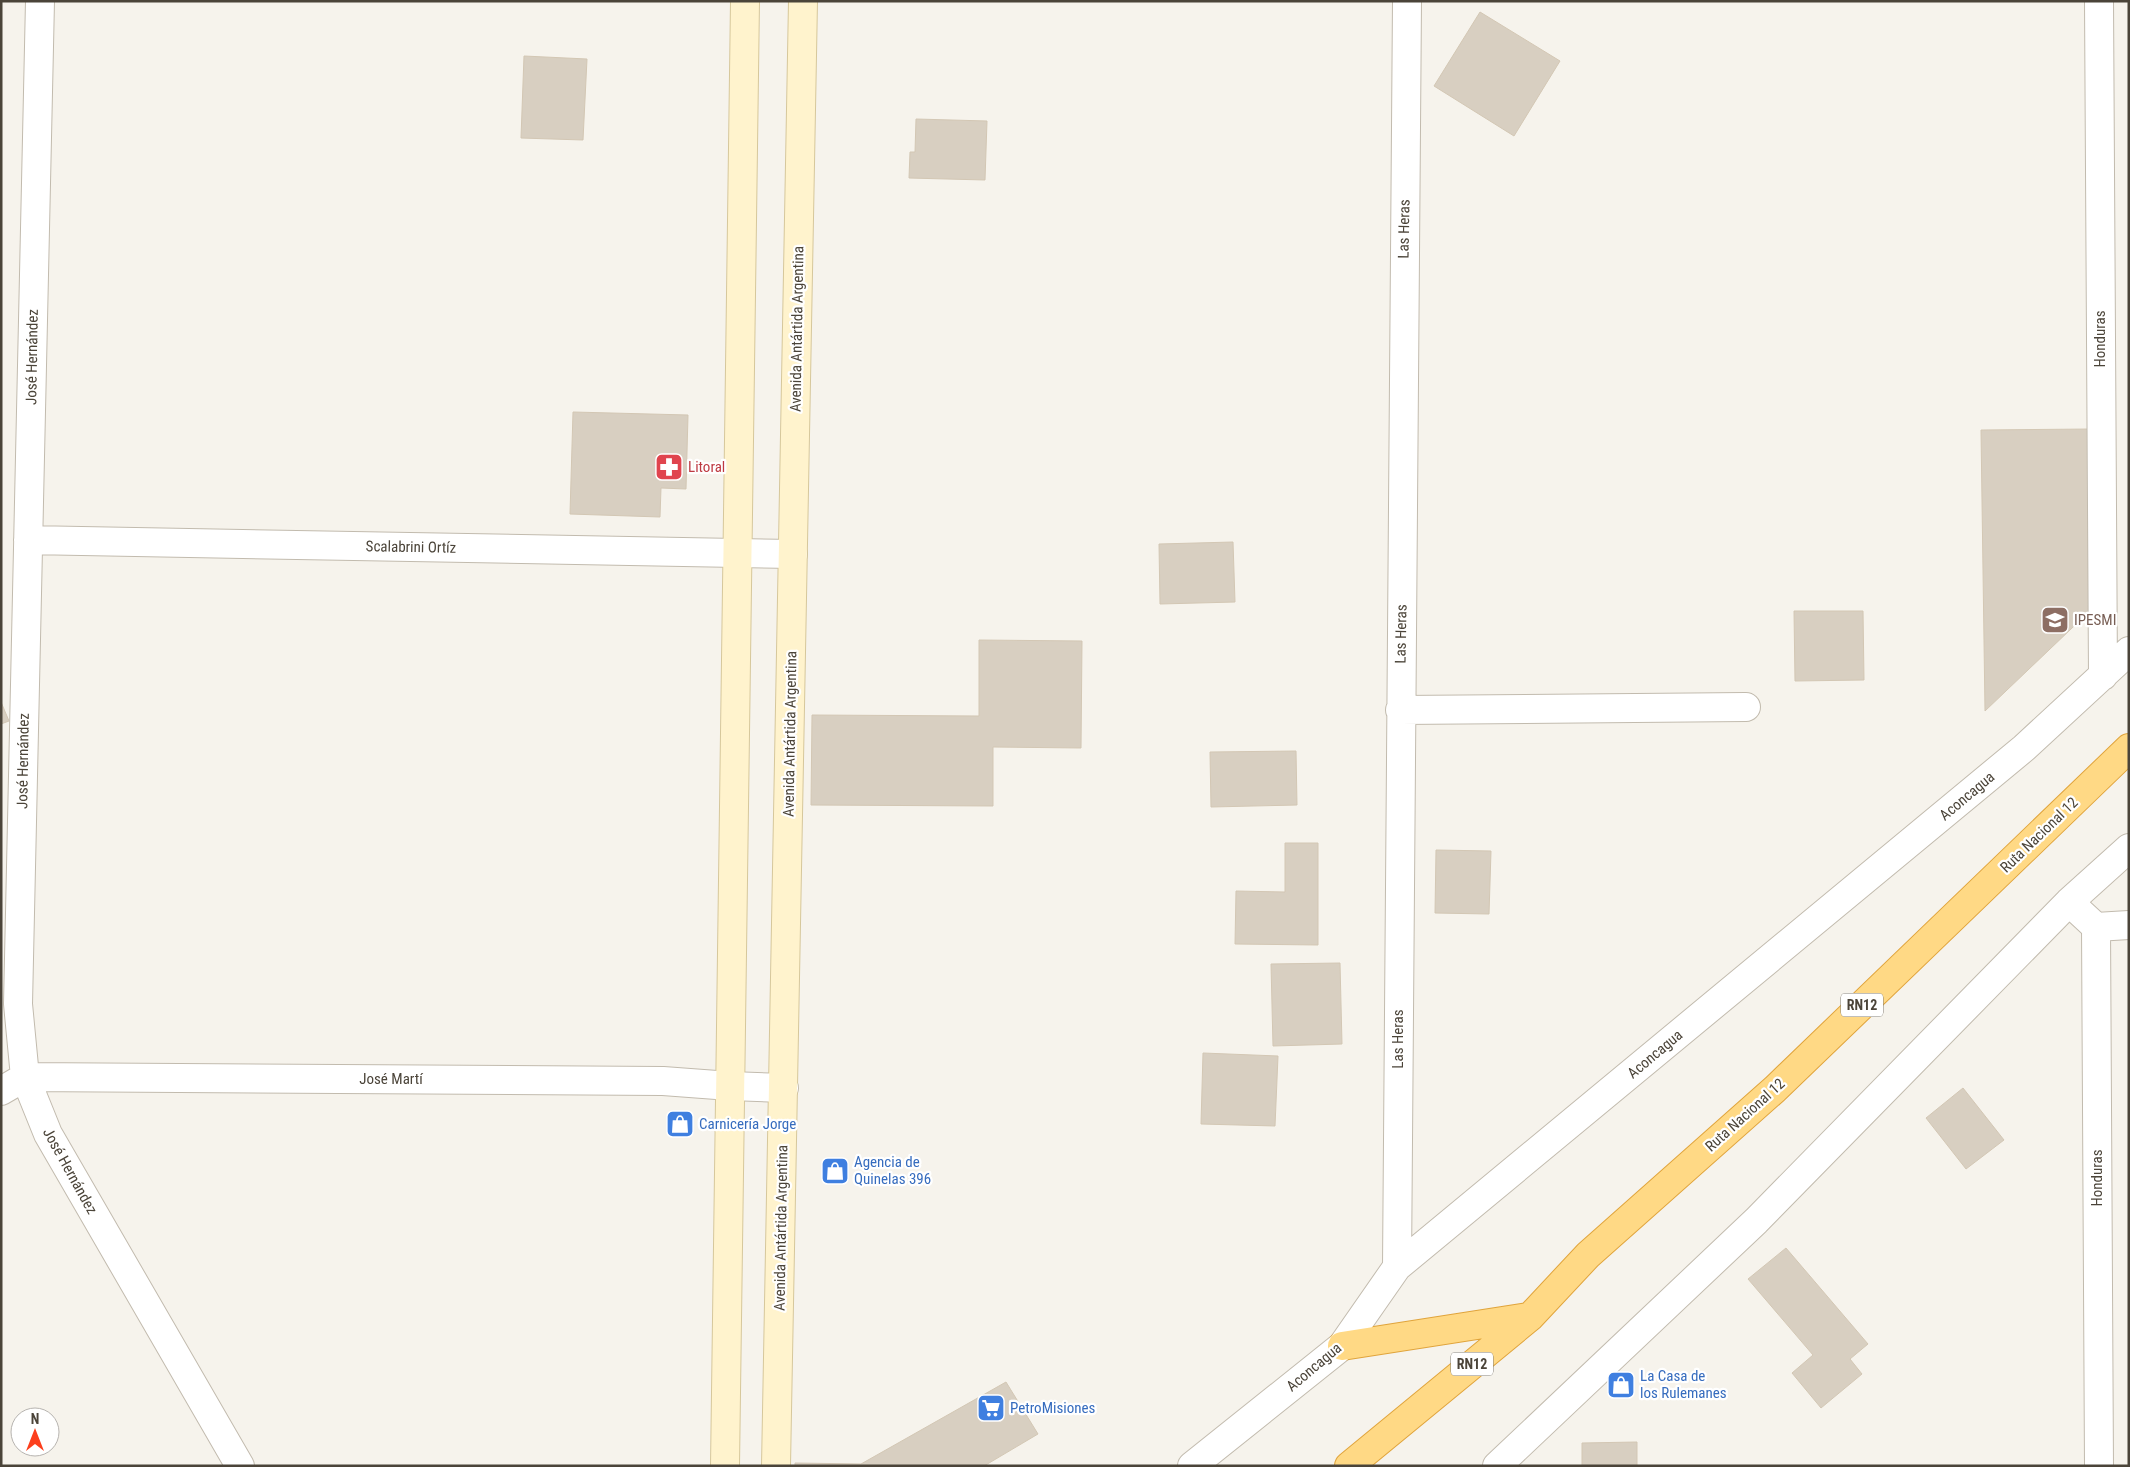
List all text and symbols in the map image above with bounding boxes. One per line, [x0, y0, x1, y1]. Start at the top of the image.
street label: Las Heras [1394, 199, 1414, 259]
street label: Avenida Antártida Argentina [787, 246, 807, 412]
street label: José Hernández [22, 309, 42, 405]
street label: Honduras [2091, 310, 2109, 368]
pharmacy icon: Litoral [654, 452, 684, 482]
place label: Litoral [688, 458, 725, 476]
street label: Scalabrini Ortíz [366, 537, 456, 557]
street label: Las Heras [1391, 604, 1411, 664]
school or university icon: IPESMI [2040, 605, 2070, 635]
place label: IPESMI [2074, 611, 2116, 629]
street label: Avenida Antártida Argentina [780, 651, 800, 817]
street label: José Hernández [13, 713, 33, 809]
street label: Aconcagua [1936, 768, 1998, 824]
street label: Ruta Nacional 12 [1996, 794, 2082, 876]
road number: RN12 [1841, 994, 1883, 1016]
street label: Las Heras [1389, 1009, 1407, 1069]
street label: Aconcagua [1624, 1026, 1686, 1082]
street label: José Martí [359, 1070, 424, 1088]
street label: Ruta Nacional 12 [1702, 1075, 1788, 1155]
shop icon: Carnicería Jorge [665, 1109, 695, 1139]
place label: Carnicería Jorge [699, 1115, 796, 1133]
street label: José Hernández [39, 1125, 101, 1217]
street label: Avenida Antártida Argentina [771, 1145, 791, 1311]
street label: Honduras [2088, 1149, 2106, 1207]
place label: Agencia de Quinelas 396 [854, 1153, 931, 1188]
shop icon: Agencia de Quinelas 396 [820, 1156, 850, 1186]
street label: Aconcagua [1283, 1339, 1345, 1395]
road number: RN12 [1451, 1352, 1493, 1376]
place label: La Casa de los Rulemanes [1640, 1367, 1727, 1402]
shop icon: La Casa de los Rulemanes [1606, 1370, 1636, 1400]
supermarket icon: PetroMisiones [976, 1393, 1006, 1423]
place label: PetroMisiones [1010, 1399, 1096, 1417]
north arrow [10, 1407, 60, 1457]
text: N [31, 1411, 39, 1427]

